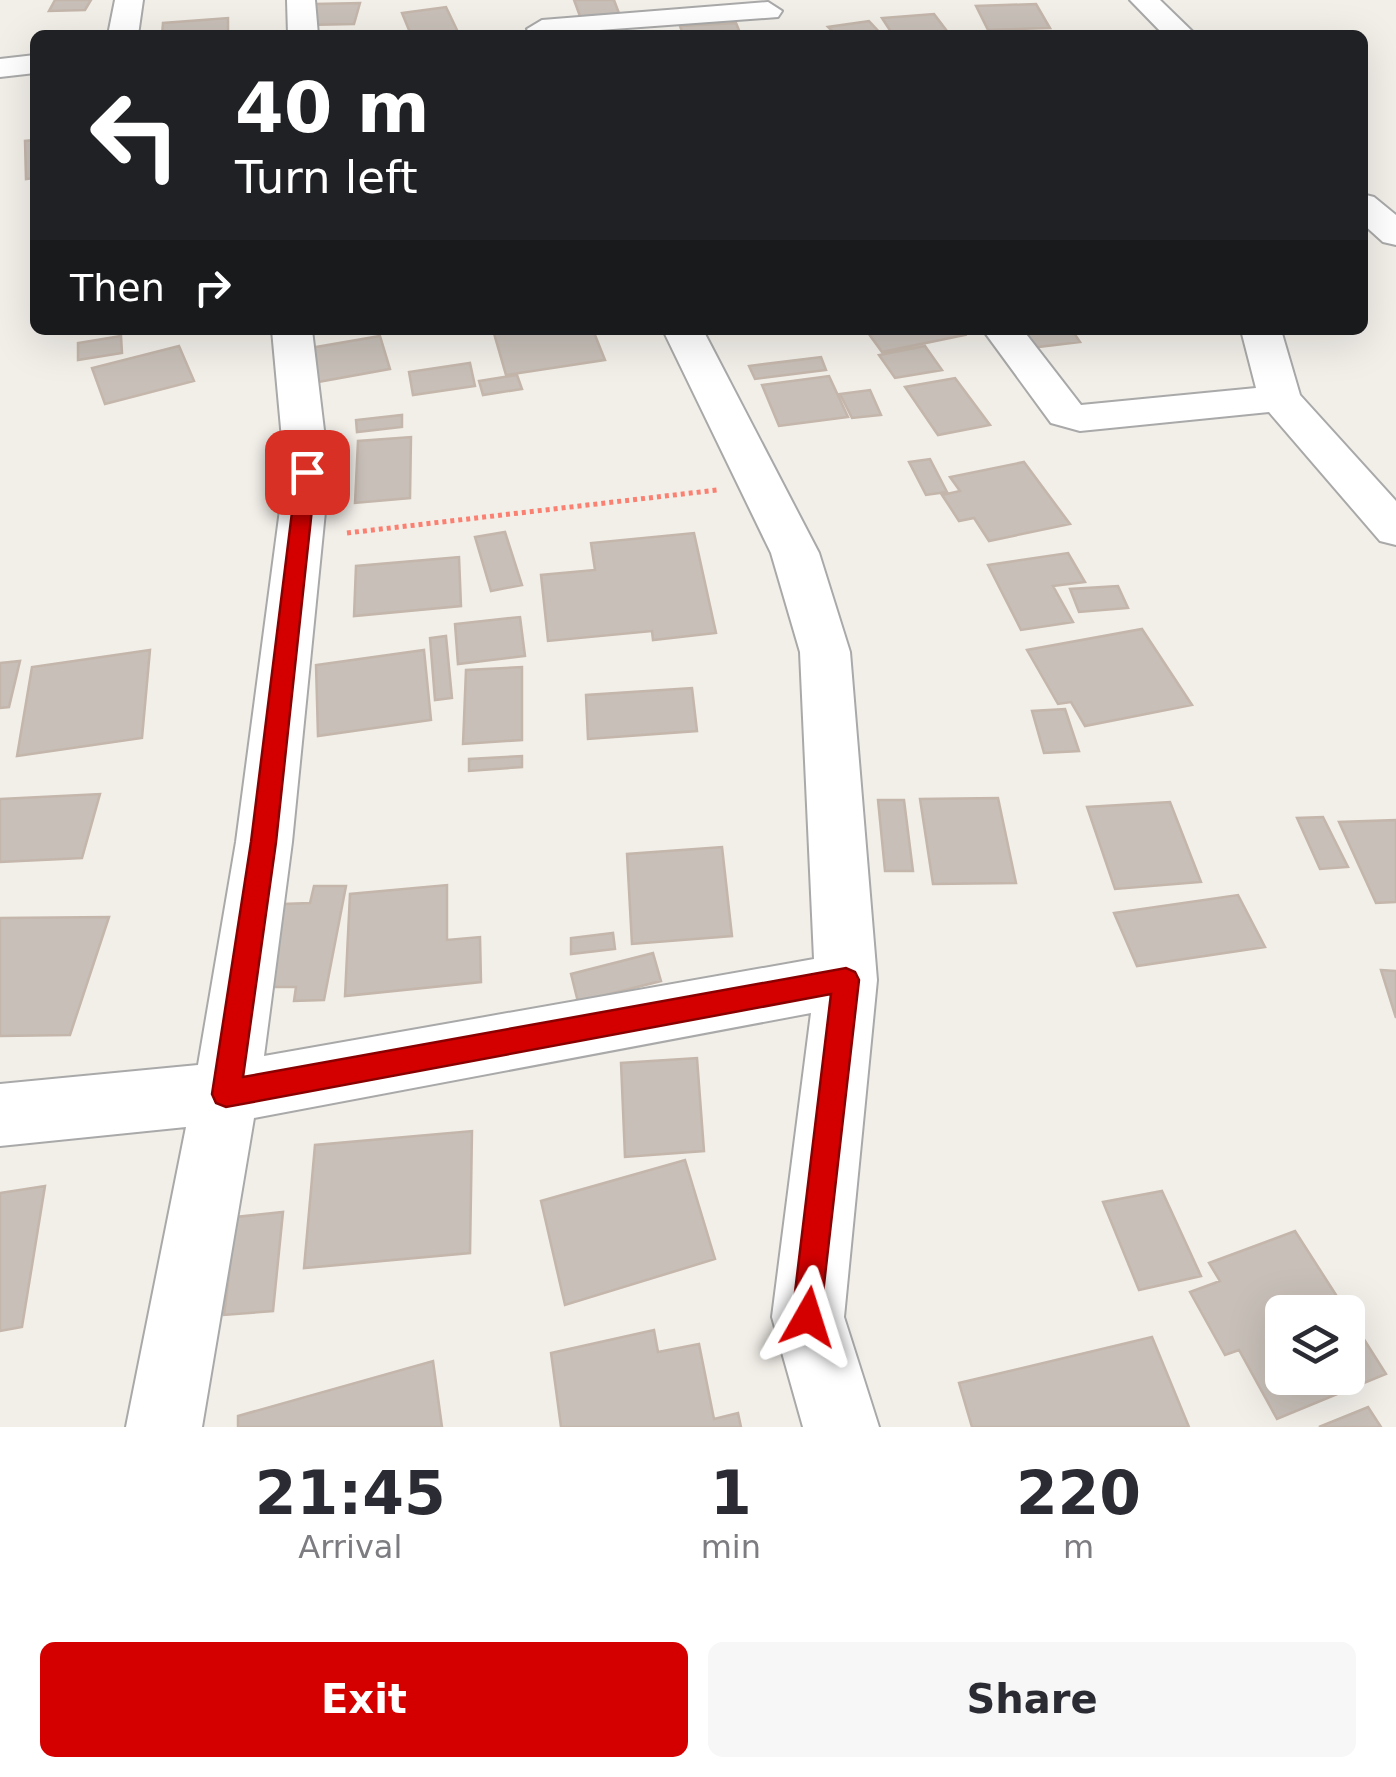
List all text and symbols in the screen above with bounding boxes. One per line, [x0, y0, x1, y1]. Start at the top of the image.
text: 40 m [235, 67, 430, 149]
icon: left [70, 70, 200, 200]
text: Turn left [235, 151, 418, 204]
icon: right [185, 260, 240, 315]
text: Then [70, 266, 165, 310]
pin [265, 430, 350, 515]
icon: arrive [280, 445, 335, 500]
position arrow [756, 1265, 860, 1369]
map controls [1265, 1295, 1365, 1395]
button: layers [1265, 1295, 1365, 1395]
text: 21:45 [255, 1458, 446, 1528]
text: 1 [710, 1458, 752, 1528]
text: 220 [1016, 1458, 1141, 1528]
text: Arrival [298, 1528, 402, 1566]
text: min [701, 1528, 761, 1566]
text: m [1063, 1528, 1094, 1566]
button: Exit [40, 1642, 688, 1757]
button: Share [708, 1642, 1356, 1757]

